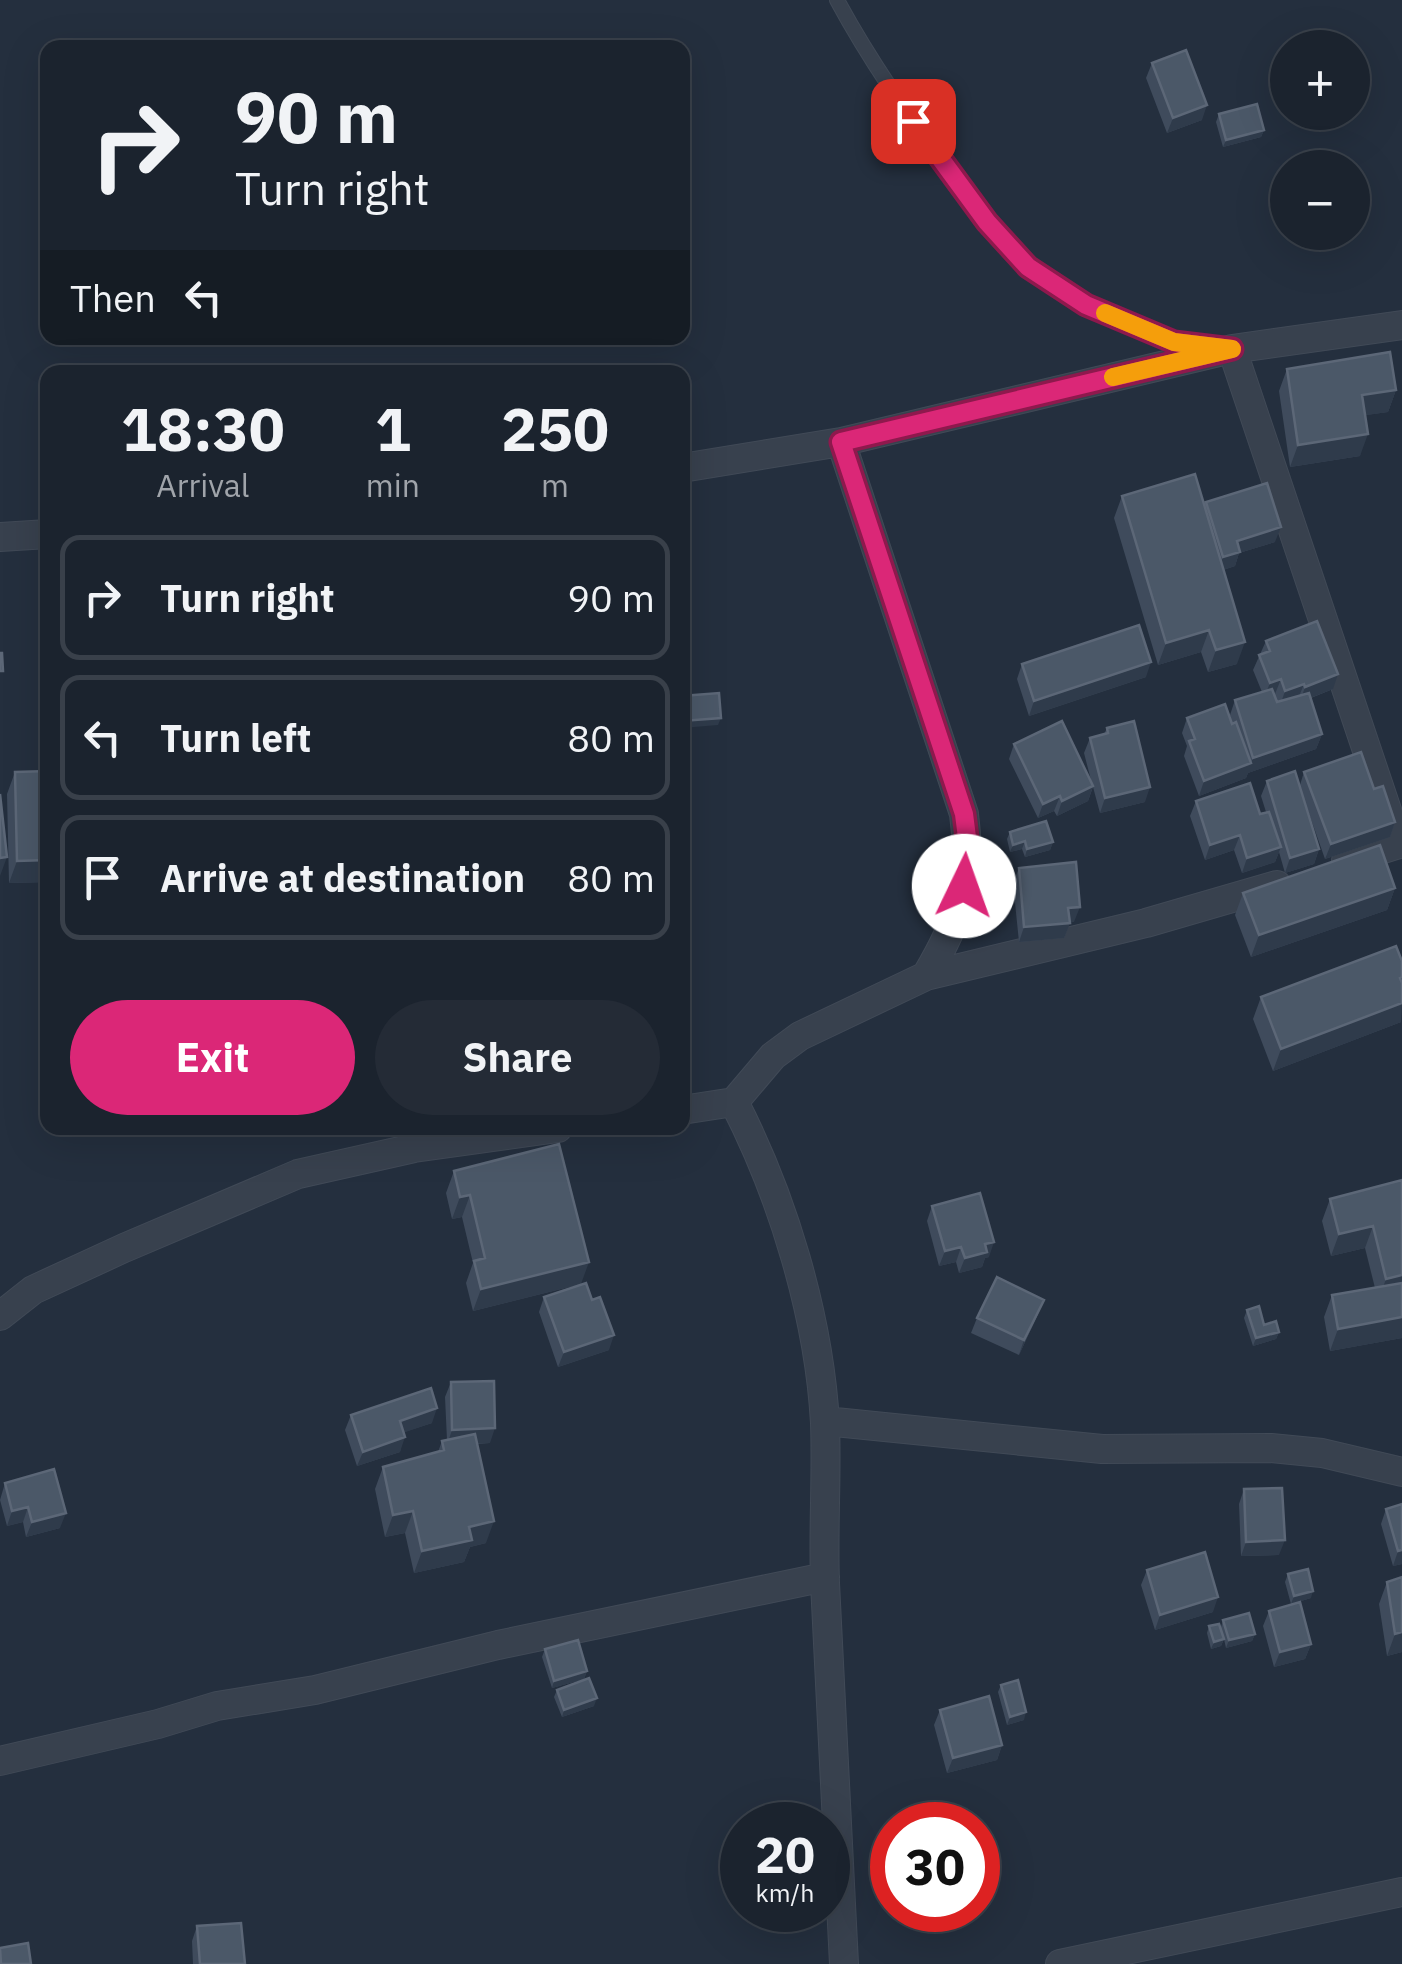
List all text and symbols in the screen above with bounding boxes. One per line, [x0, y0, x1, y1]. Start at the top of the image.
map controls [1270, 30, 1370, 250]
button: + [1270, 30, 1370, 130]
text: 90 m [235, 71, 398, 162]
pin [871, 79, 956, 164]
icon: right [70, 80, 200, 210]
icon: arrive [886, 94, 941, 149]
button: − [1270, 150, 1370, 250]
text: Turn right [235, 159, 430, 217]
icon: left [176, 270, 231, 325]
text: Then [70, 273, 156, 322]
text: 18:30 [121, 389, 285, 468]
text: 1 [375, 389, 411, 468]
text: 250 [501, 389, 609, 468]
text: Arrival [156, 464, 250, 506]
text: min [366, 464, 420, 506]
text: m [541, 464, 569, 506]
icon: right [75, 570, 130, 625]
text: Turn right [160, 573, 335, 622]
text: 90 m [567, 573, 655, 622]
icon: left [75, 710, 130, 765]
text: Turn left [160, 713, 311, 762]
text: 80 m [567, 713, 655, 762]
position arrow [912, 834, 1016, 938]
icon: arrive [75, 850, 130, 905]
text: Arrive at destination [160, 853, 525, 902]
text: 80 m [567, 853, 655, 902]
button: Exit [70, 1000, 355, 1115]
button: Share [375, 1000, 660, 1115]
speed limit sign: 30 [870, 1802, 1000, 1932]
text: 20 [755, 1822, 815, 1887]
text: km/h [756, 1876, 814, 1909]

